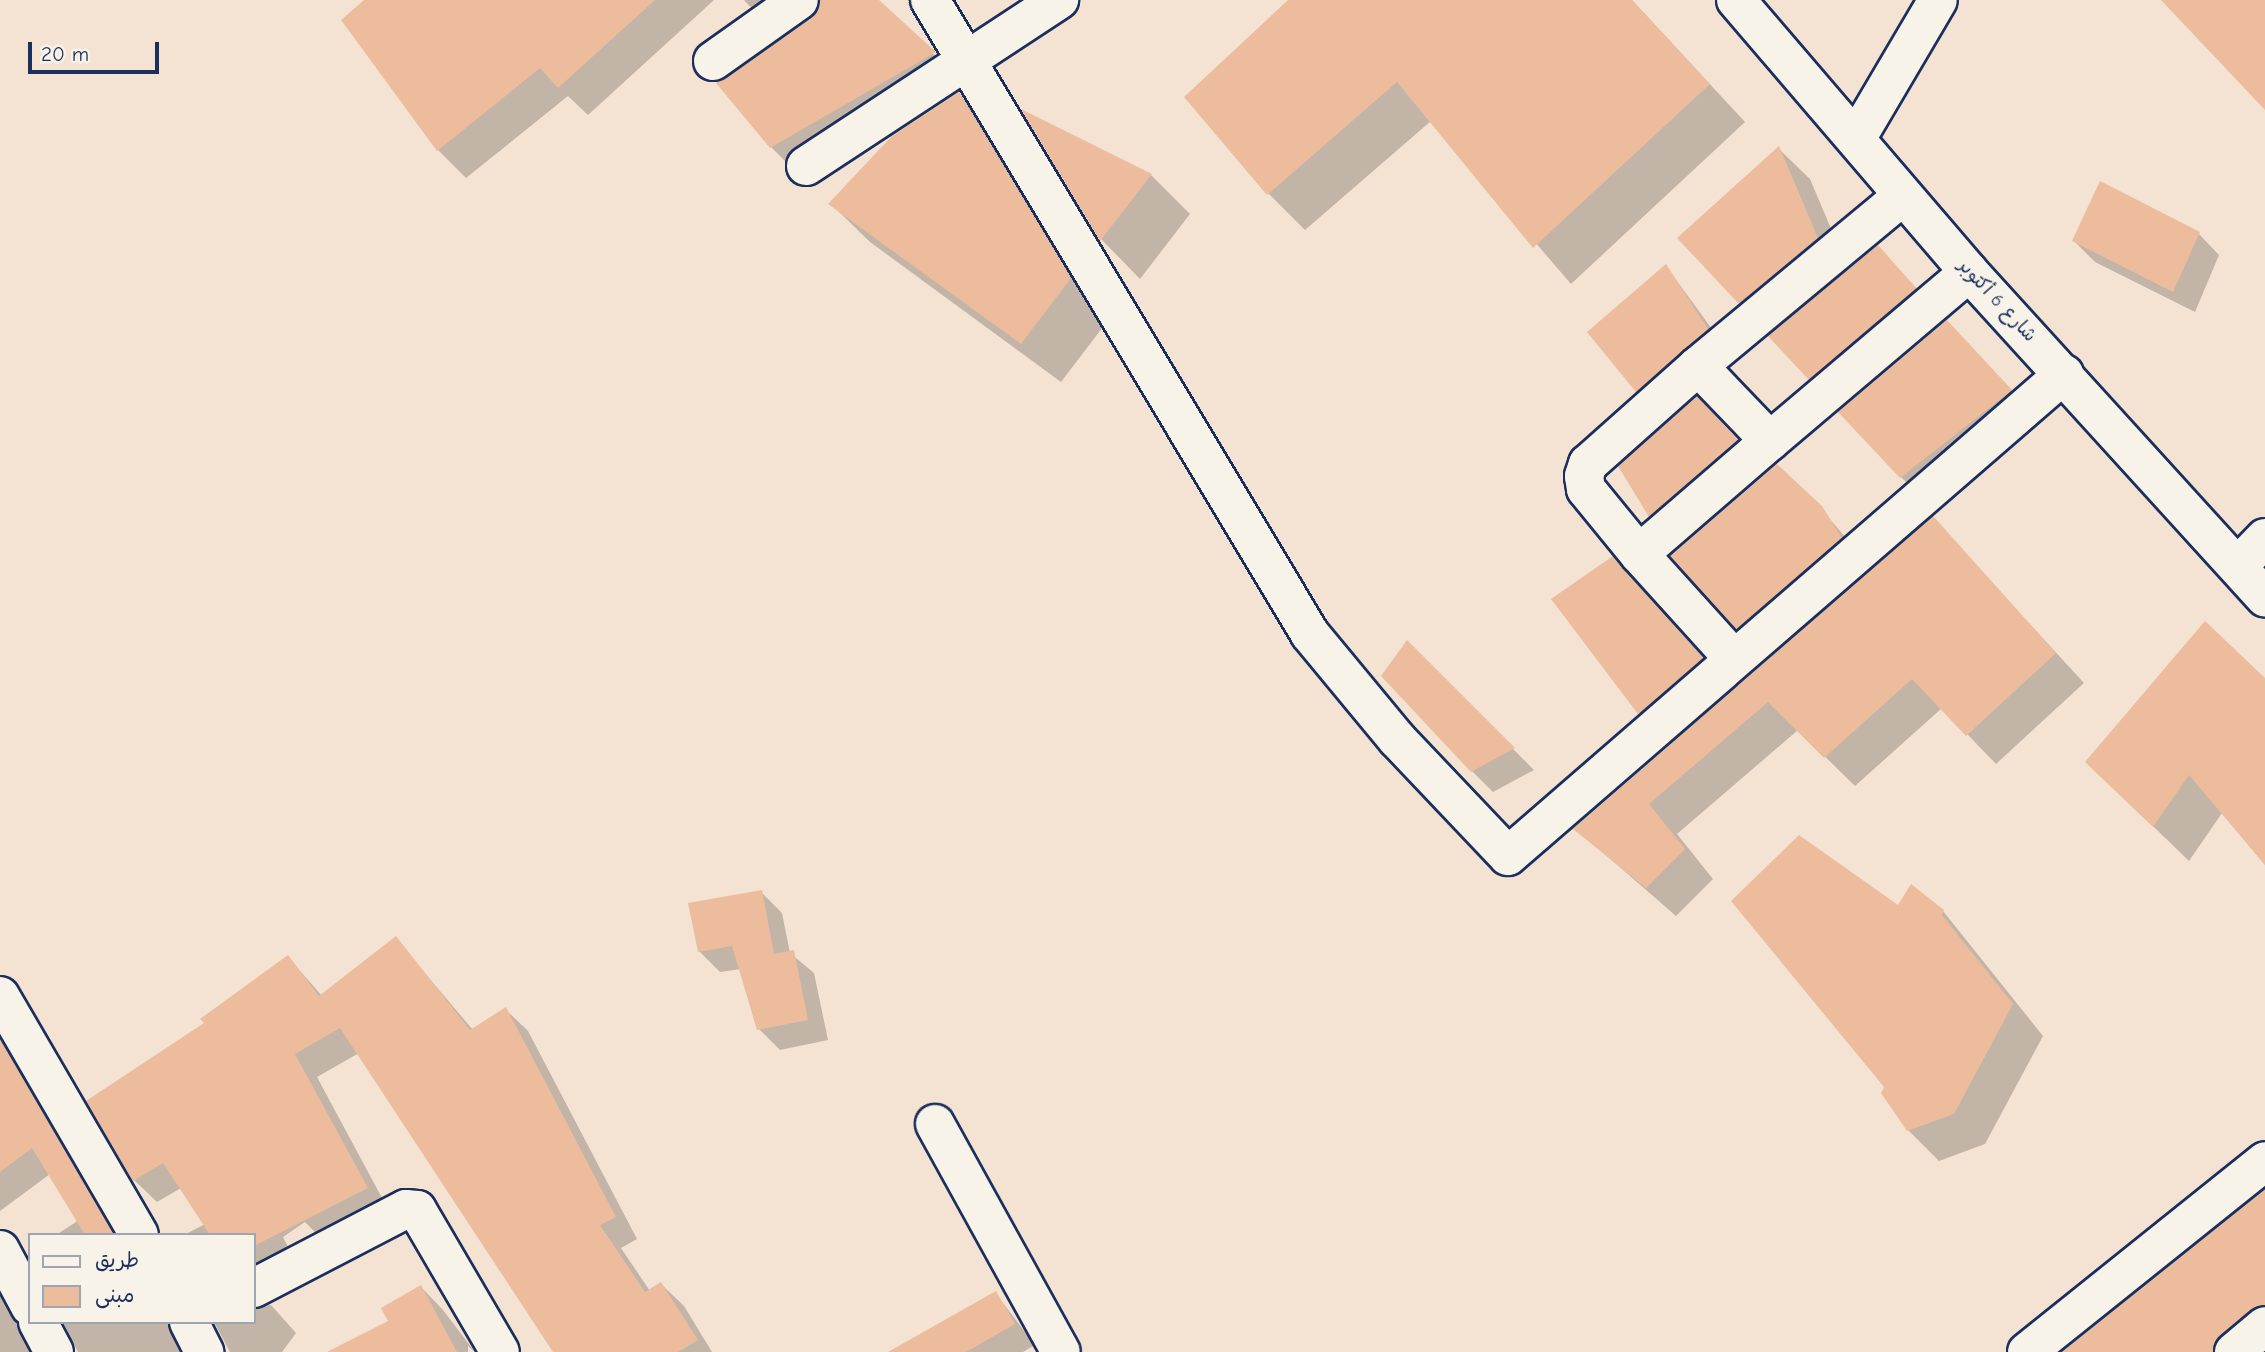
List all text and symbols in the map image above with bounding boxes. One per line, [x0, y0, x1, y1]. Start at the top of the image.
scale bar [32, 28, 163, 72]
text: 20 m [41, 42, 89, 66]
street label: شارع 6 أكتوبر [1953, 255, 2041, 347]
legend [28, 1233, 256, 1324]
text: طريق [95, 1248, 139, 1272]
text: مبنى [95, 1283, 134, 1307]

